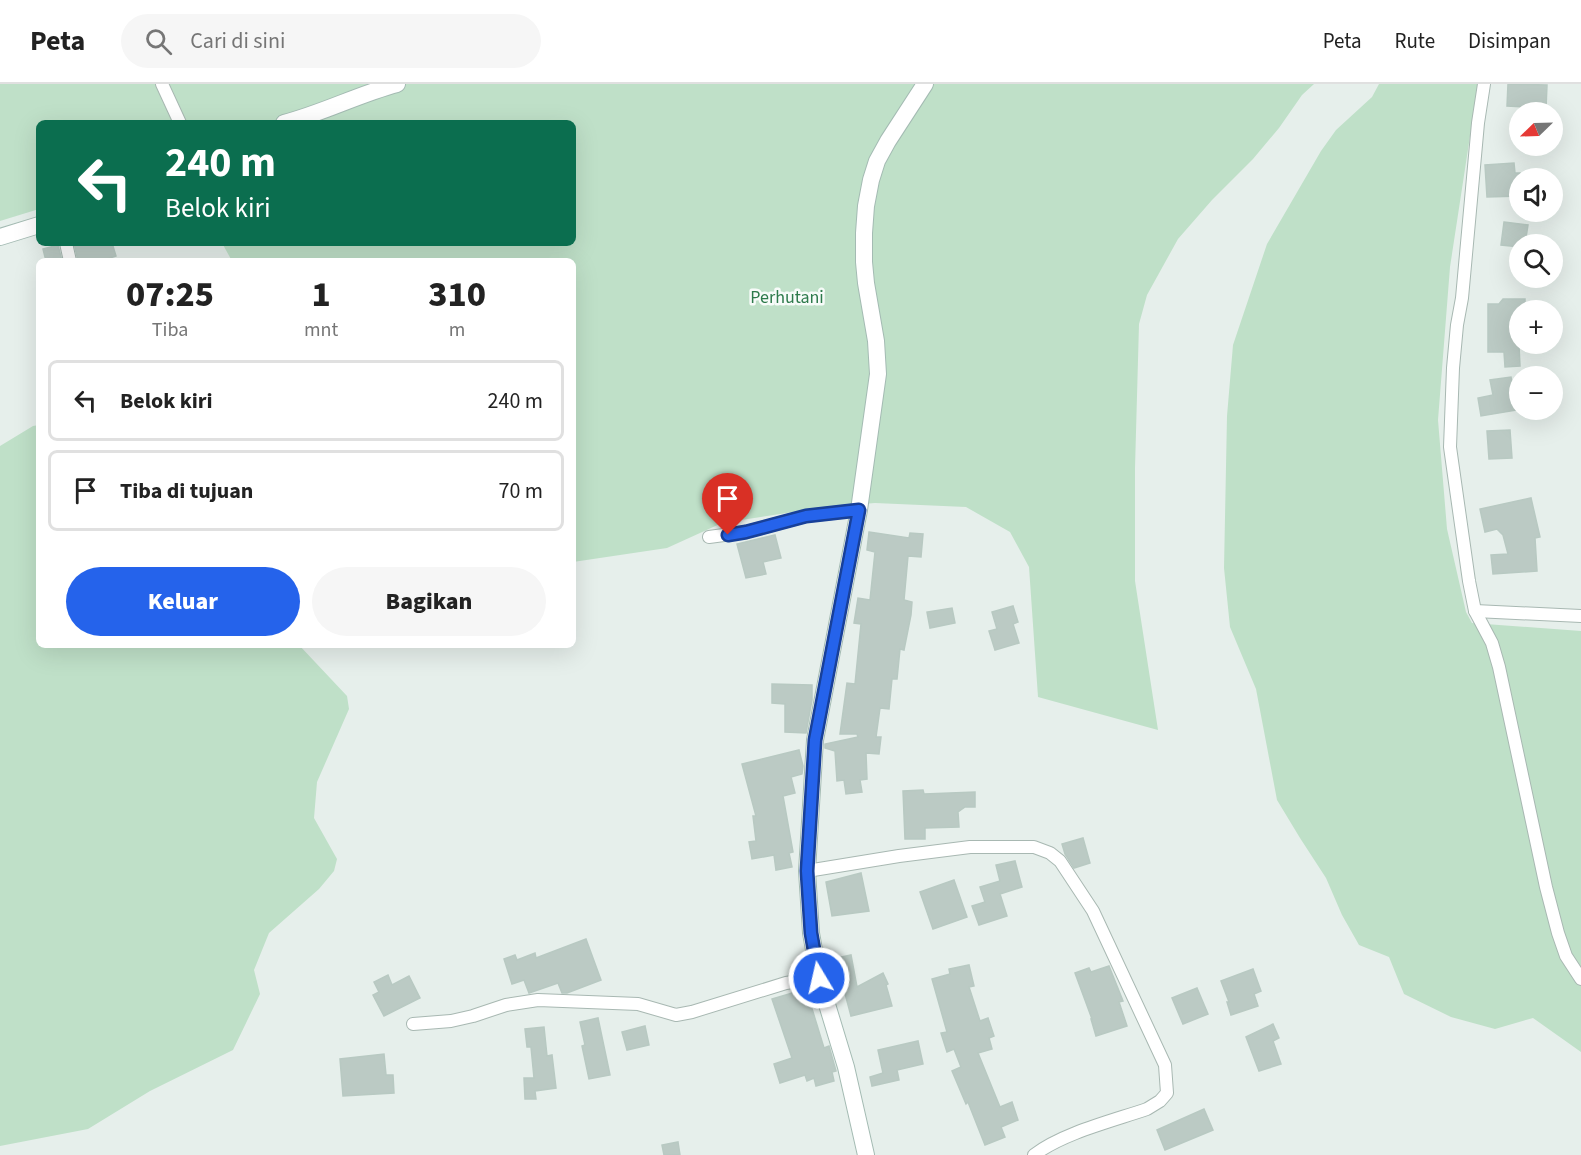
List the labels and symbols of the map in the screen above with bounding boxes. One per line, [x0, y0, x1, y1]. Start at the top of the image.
north arrow [1509, 102, 1563, 156]
park label: Perhutani [750, 285, 824, 310]
pin [702, 473, 753, 535]
position arrow [787, 946, 851, 1010]

